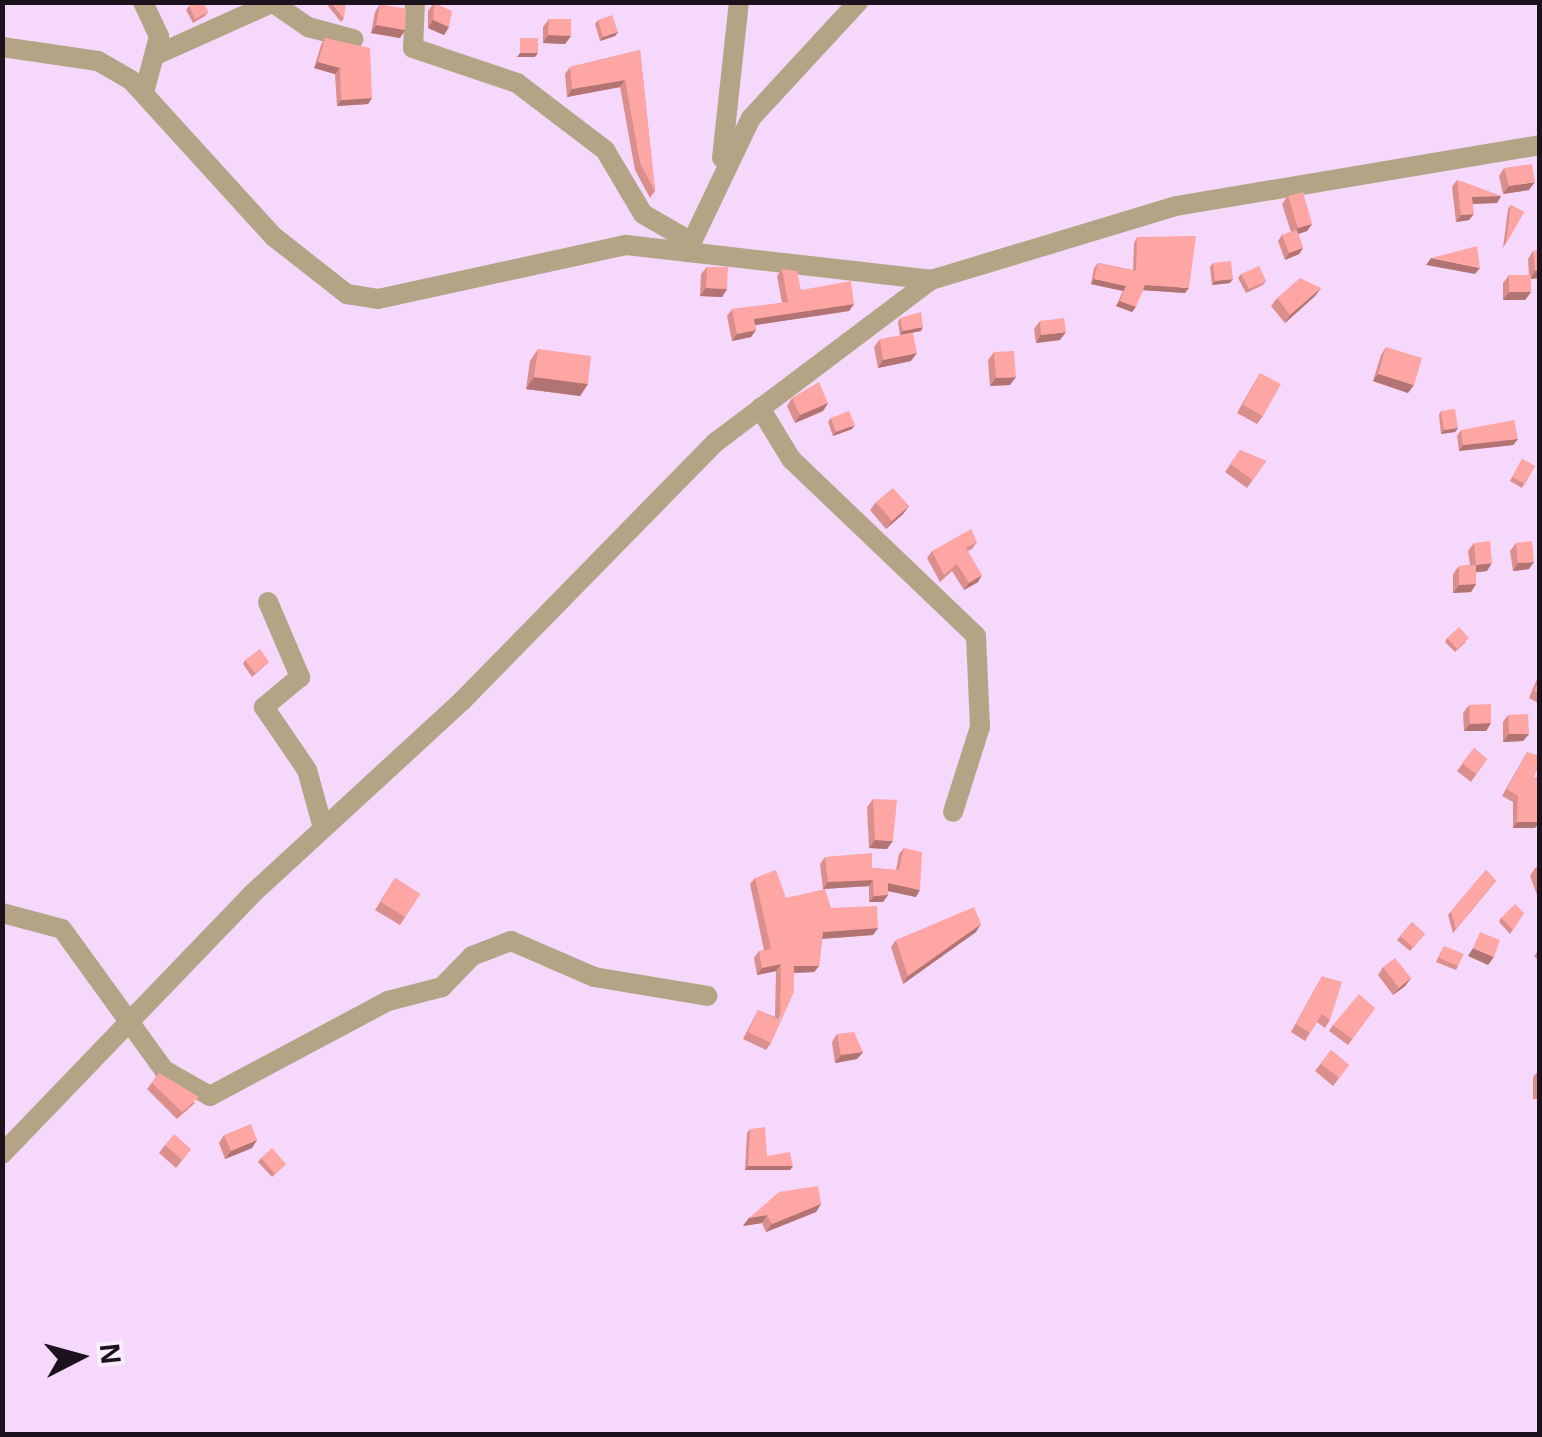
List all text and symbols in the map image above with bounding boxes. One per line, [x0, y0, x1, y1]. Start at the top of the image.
north arrow [30, 1307, 130, 1407]
text: N [94, 1342, 127, 1365]

